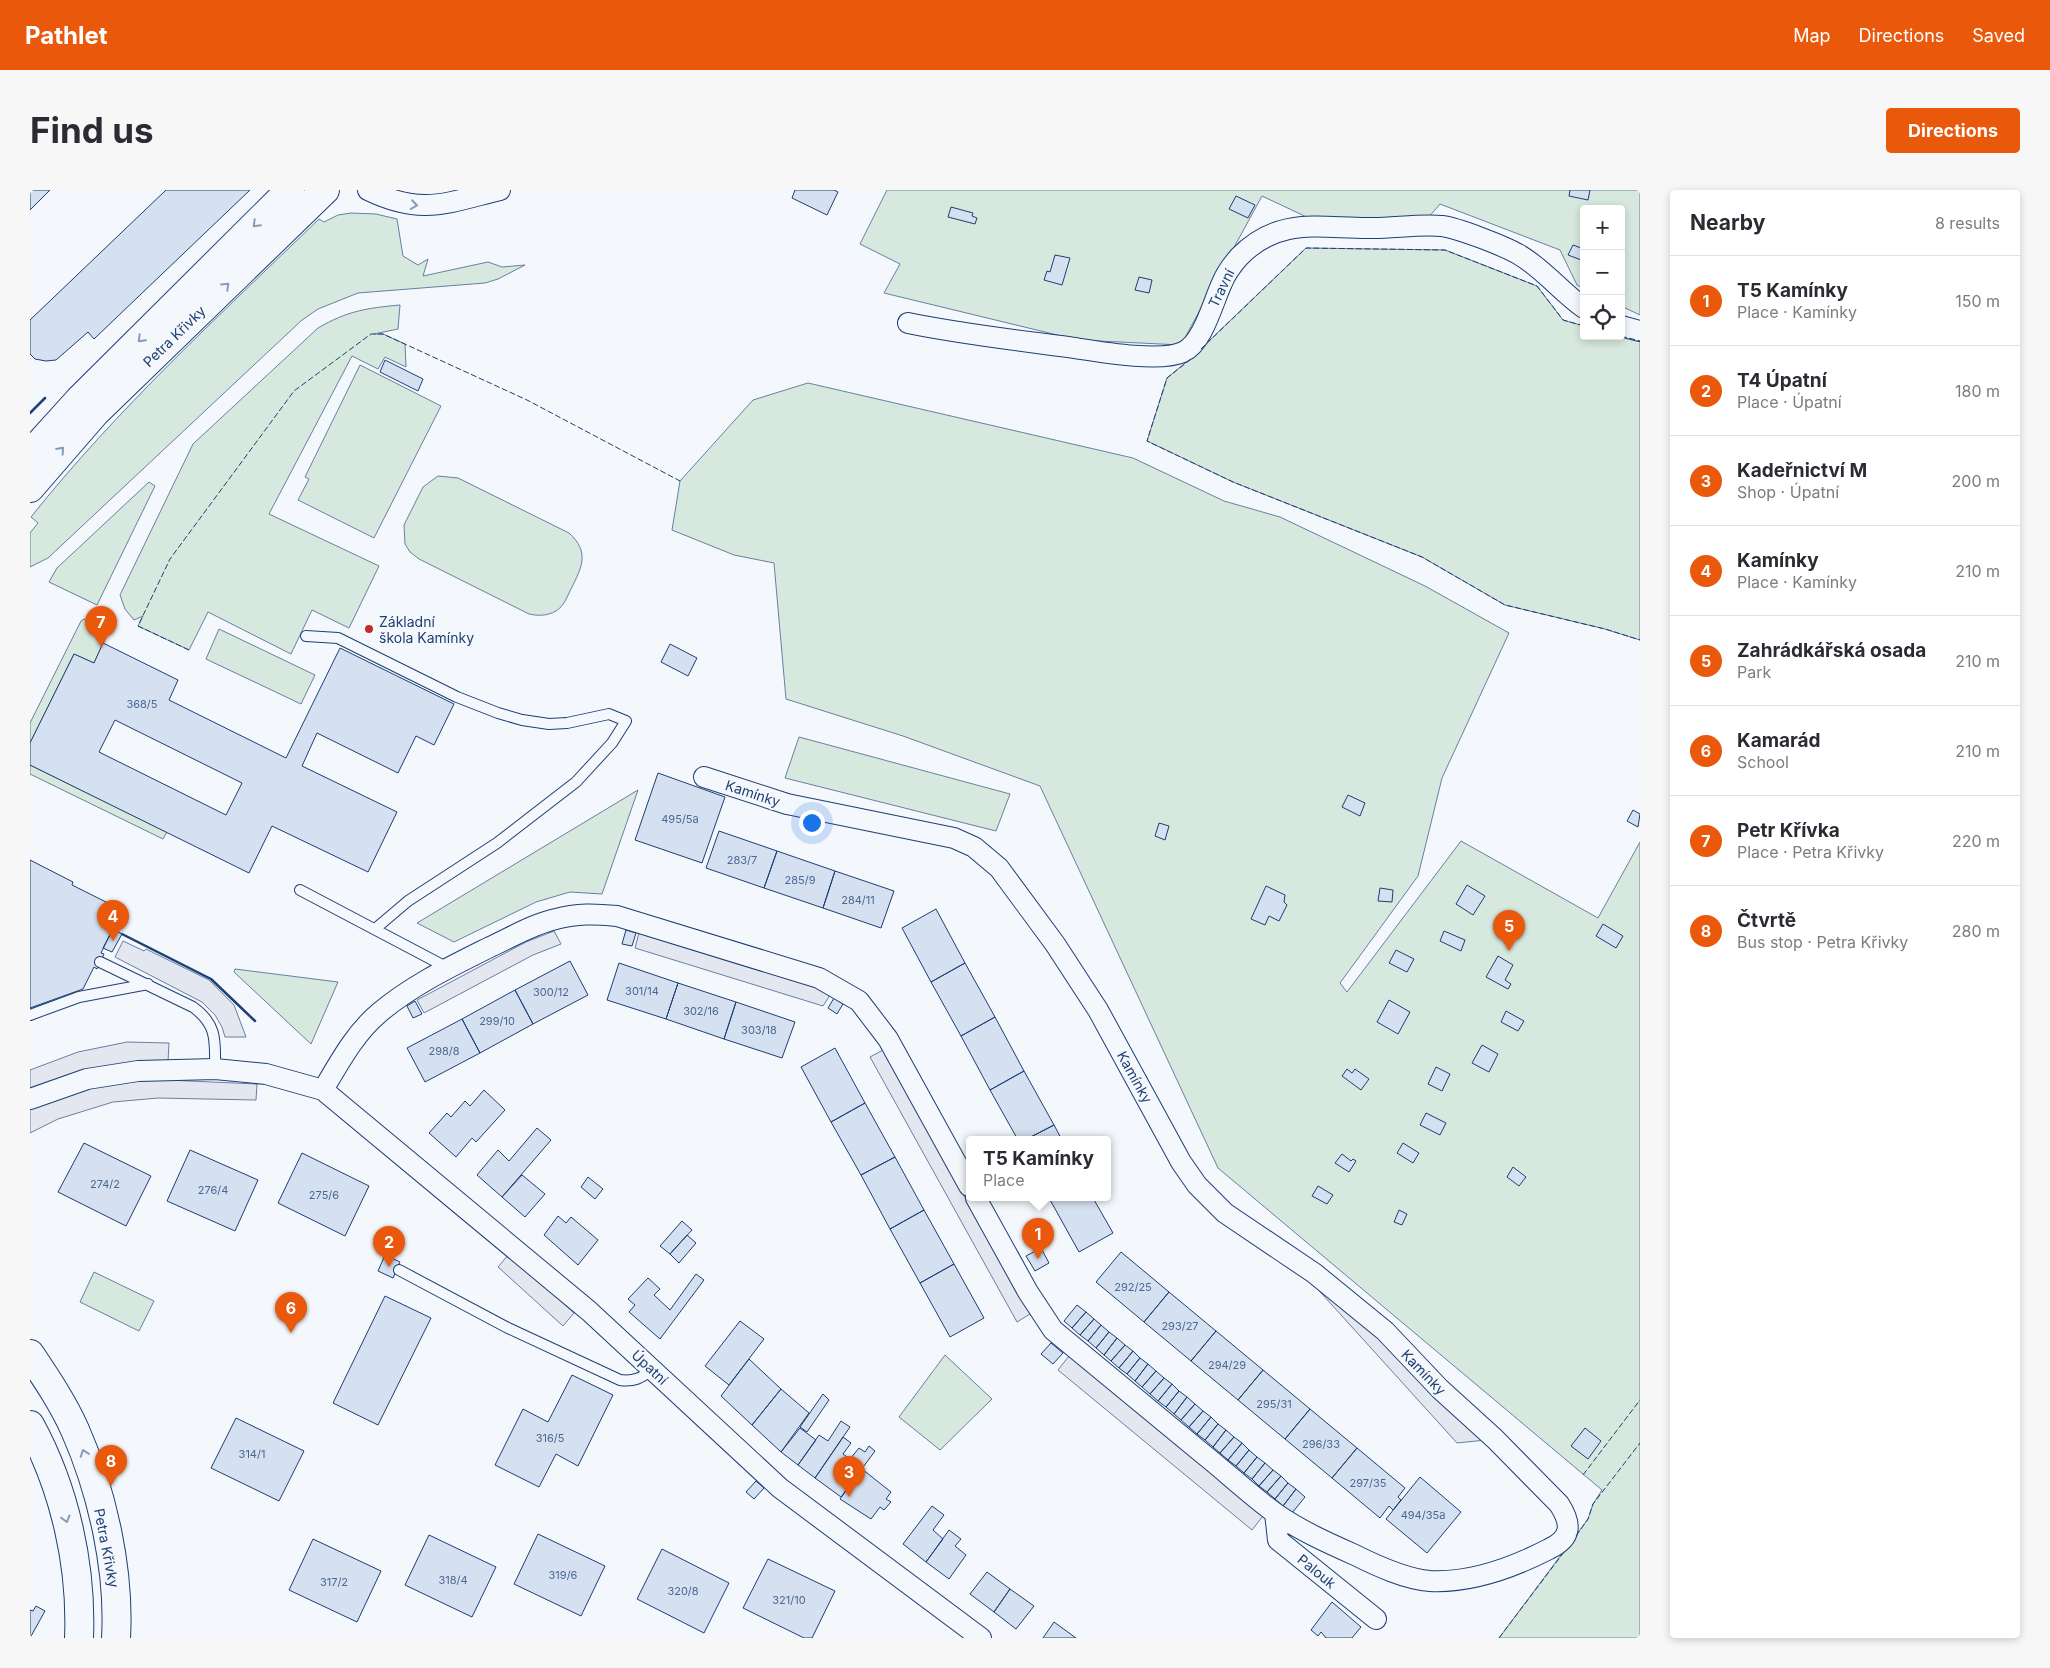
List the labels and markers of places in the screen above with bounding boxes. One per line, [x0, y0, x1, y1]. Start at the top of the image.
pin: 7 [85, 606, 117, 647]
place label: Základní škola Kamínky [379, 613, 474, 646]
marker: Základní škola Kamínky [363, 623, 375, 635]
pin: 4 [97, 900, 129, 941]
pin: 5 [1493, 910, 1525, 951]
pin: 1 [1022, 1218, 1054, 1259]
pin: 2 [373, 1226, 405, 1267]
pin: 6 [275, 1292, 307, 1333]
pin: 8 [95, 1445, 127, 1486]
pin: 3 [833, 1456, 865, 1497]

